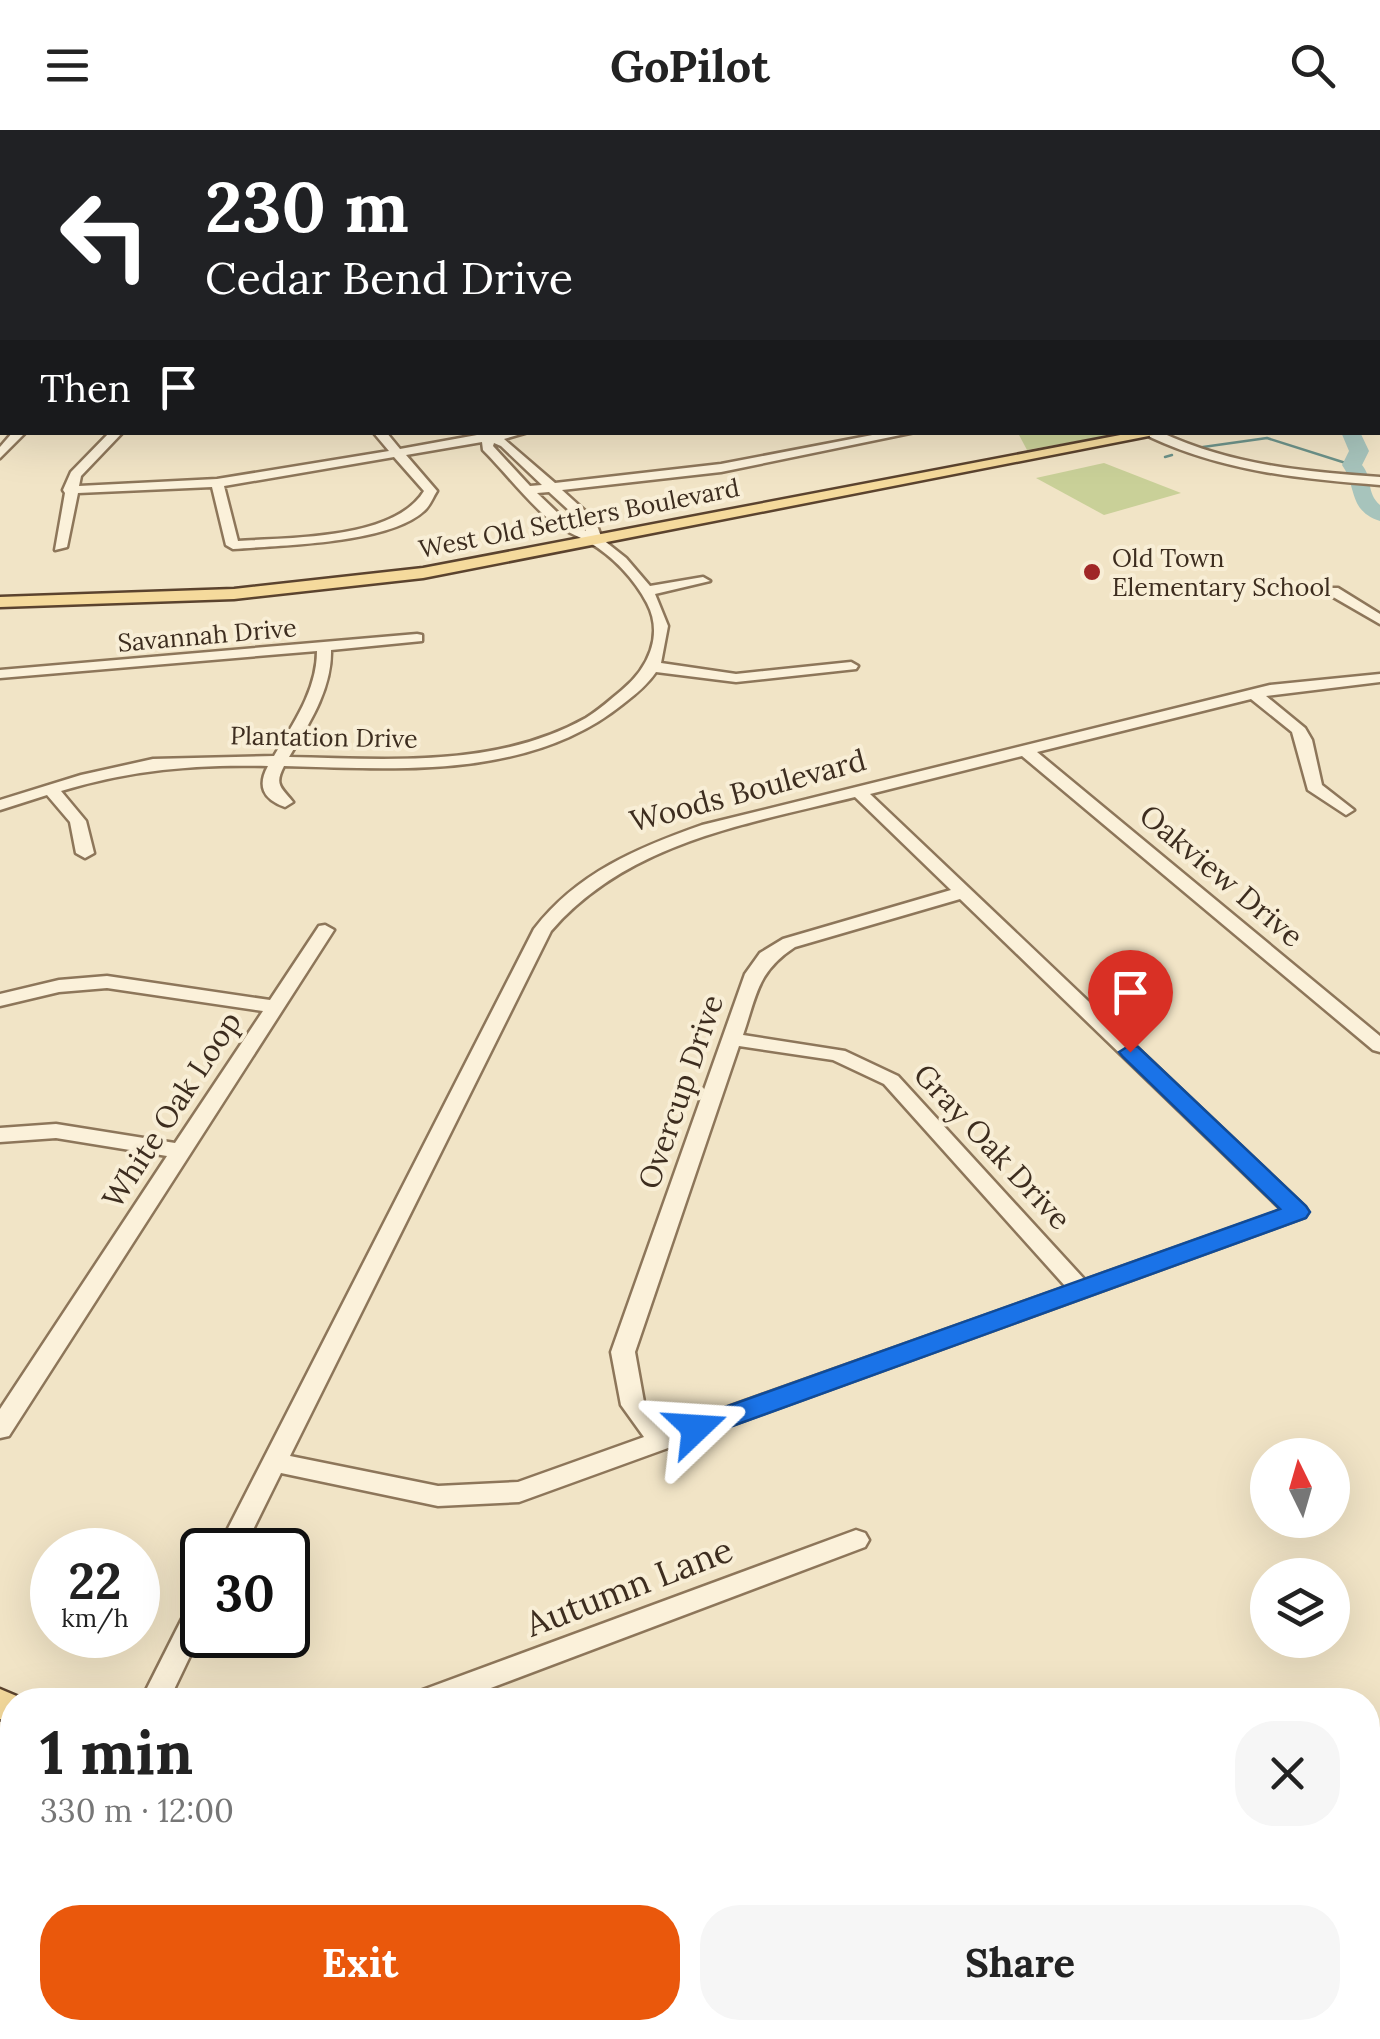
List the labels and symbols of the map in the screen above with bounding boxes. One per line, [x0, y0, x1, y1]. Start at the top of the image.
street label: West Old Settlers Boulevard [416, 471, 742, 565]
place label: Old Town Elementary School [1112, 542, 1331, 603]
marker: Old Town Elementary School [1081, 561, 1103, 583]
street label: Savannah Drive [116, 611, 298, 659]
street label: Plantation Drive [230, 719, 418, 755]
street label: Woods Boulevard [625, 740, 870, 840]
street label: Oakview Drive [1132, 796, 1311, 955]
pin [1088, 950, 1173, 1053]
street label: Overcup Drive [629, 990, 731, 1194]
street label: White Oak Loop [93, 1004, 249, 1215]
street label: Gray Oak Drive [906, 1056, 1079, 1238]
position arrow [644, 1376, 748, 1480]
north arrow [1250, 1438, 1350, 1538]
street label: Autumn Lane [518, 1526, 739, 1647]
speed limit sign: 30 [180, 1528, 310, 1658]

